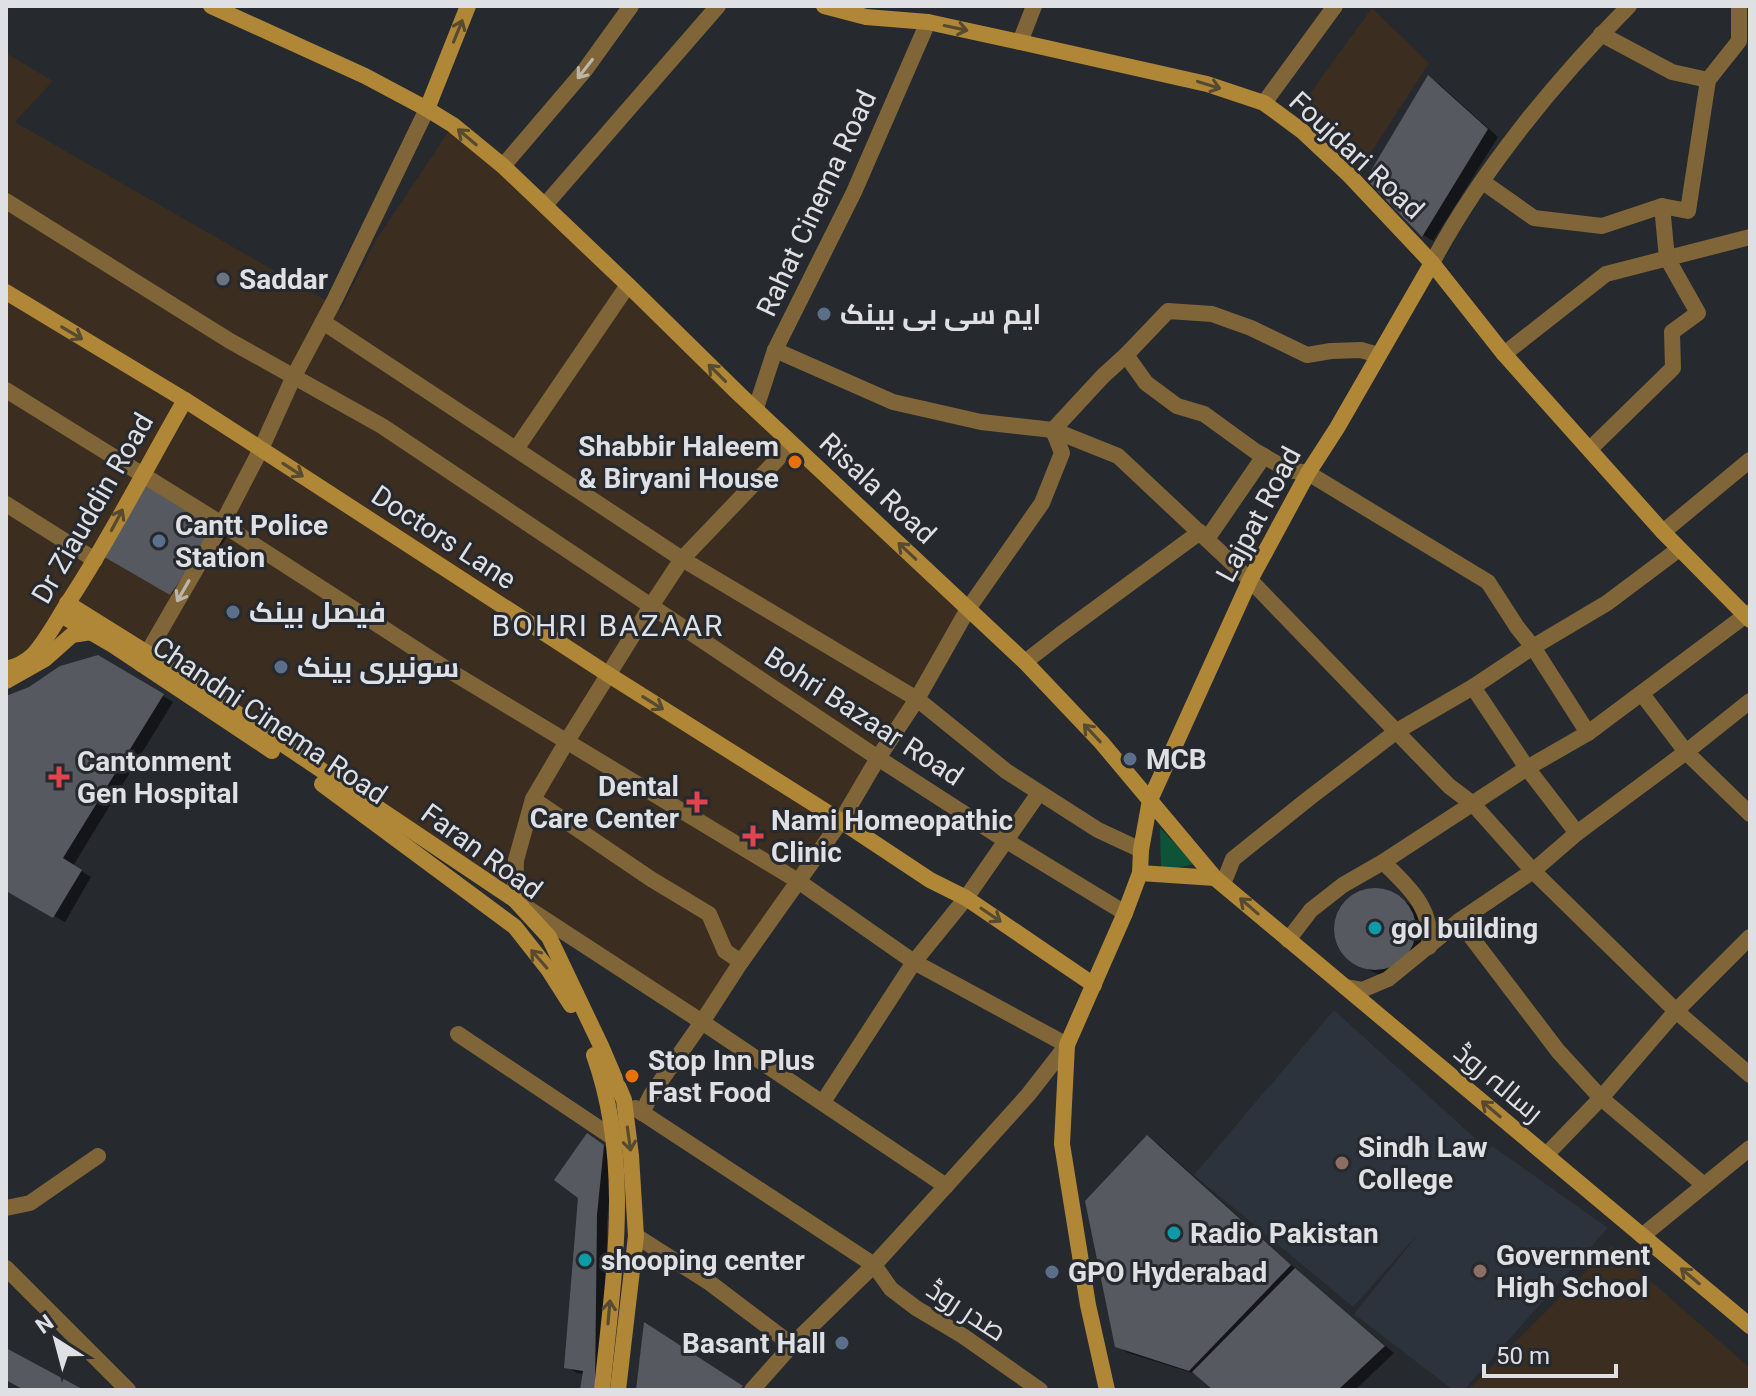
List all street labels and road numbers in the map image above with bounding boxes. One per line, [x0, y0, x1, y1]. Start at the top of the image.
street label: Rahat Cinema Road [750, 85, 883, 321]
street label: Foujdari Road [1283, 85, 1431, 226]
street label: Dr Ziauddin Road [25, 407, 160, 609]
street label: Risala Road [813, 426, 943, 551]
street label: Lajpat Road [1209, 441, 1308, 587]
street label: Doctors Lane [365, 479, 522, 596]
street label: Chandni Cinema Road [146, 630, 393, 811]
street label: Bohri Bazaar Road [758, 640, 969, 793]
street label: Faran Road [415, 797, 548, 906]
street label: رسالہ روڈ [1448, 1036, 1550, 1129]
street label: صدر روڈ [921, 1273, 1013, 1348]

